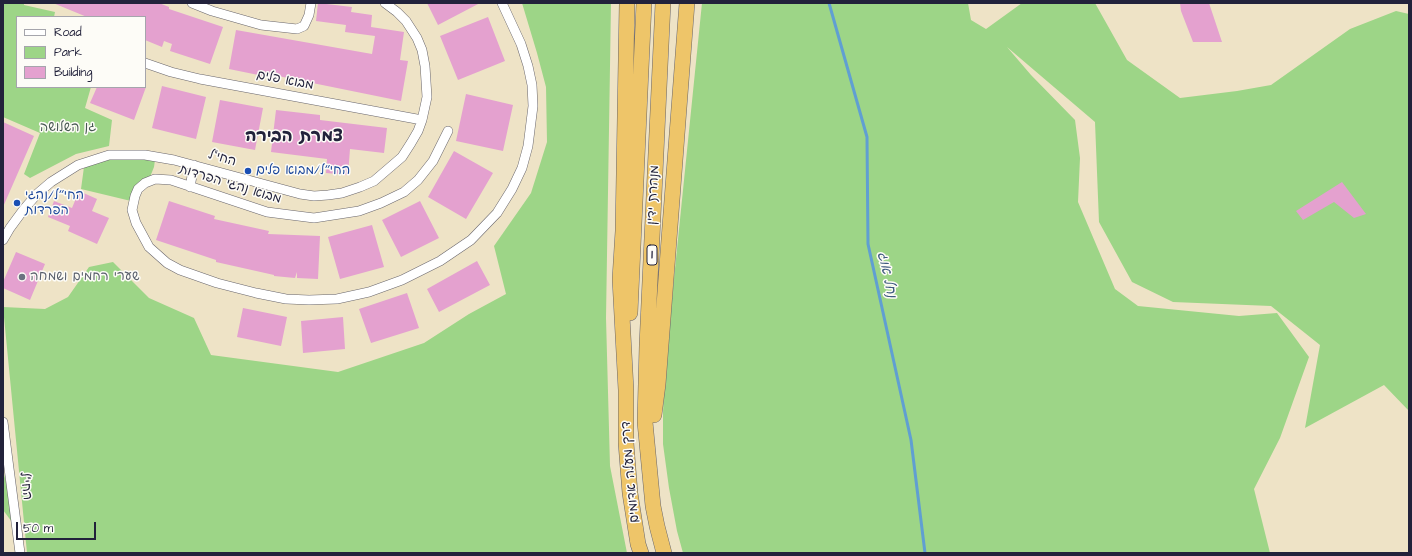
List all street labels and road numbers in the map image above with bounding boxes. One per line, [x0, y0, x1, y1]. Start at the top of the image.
street label: מבוא פלים [255, 68, 315, 94]
street label: החי"ל [206, 148, 238, 170]
street label: מבוא נהגי הפרדות [177, 162, 283, 208]
street label: מנהרת ידין [645, 165, 663, 225]
road number: 1 [647, 245, 657, 265]
street label: דרך מעלה אדומים [619, 421, 643, 523]
street label: החי"ל [16, 471, 34, 501]

